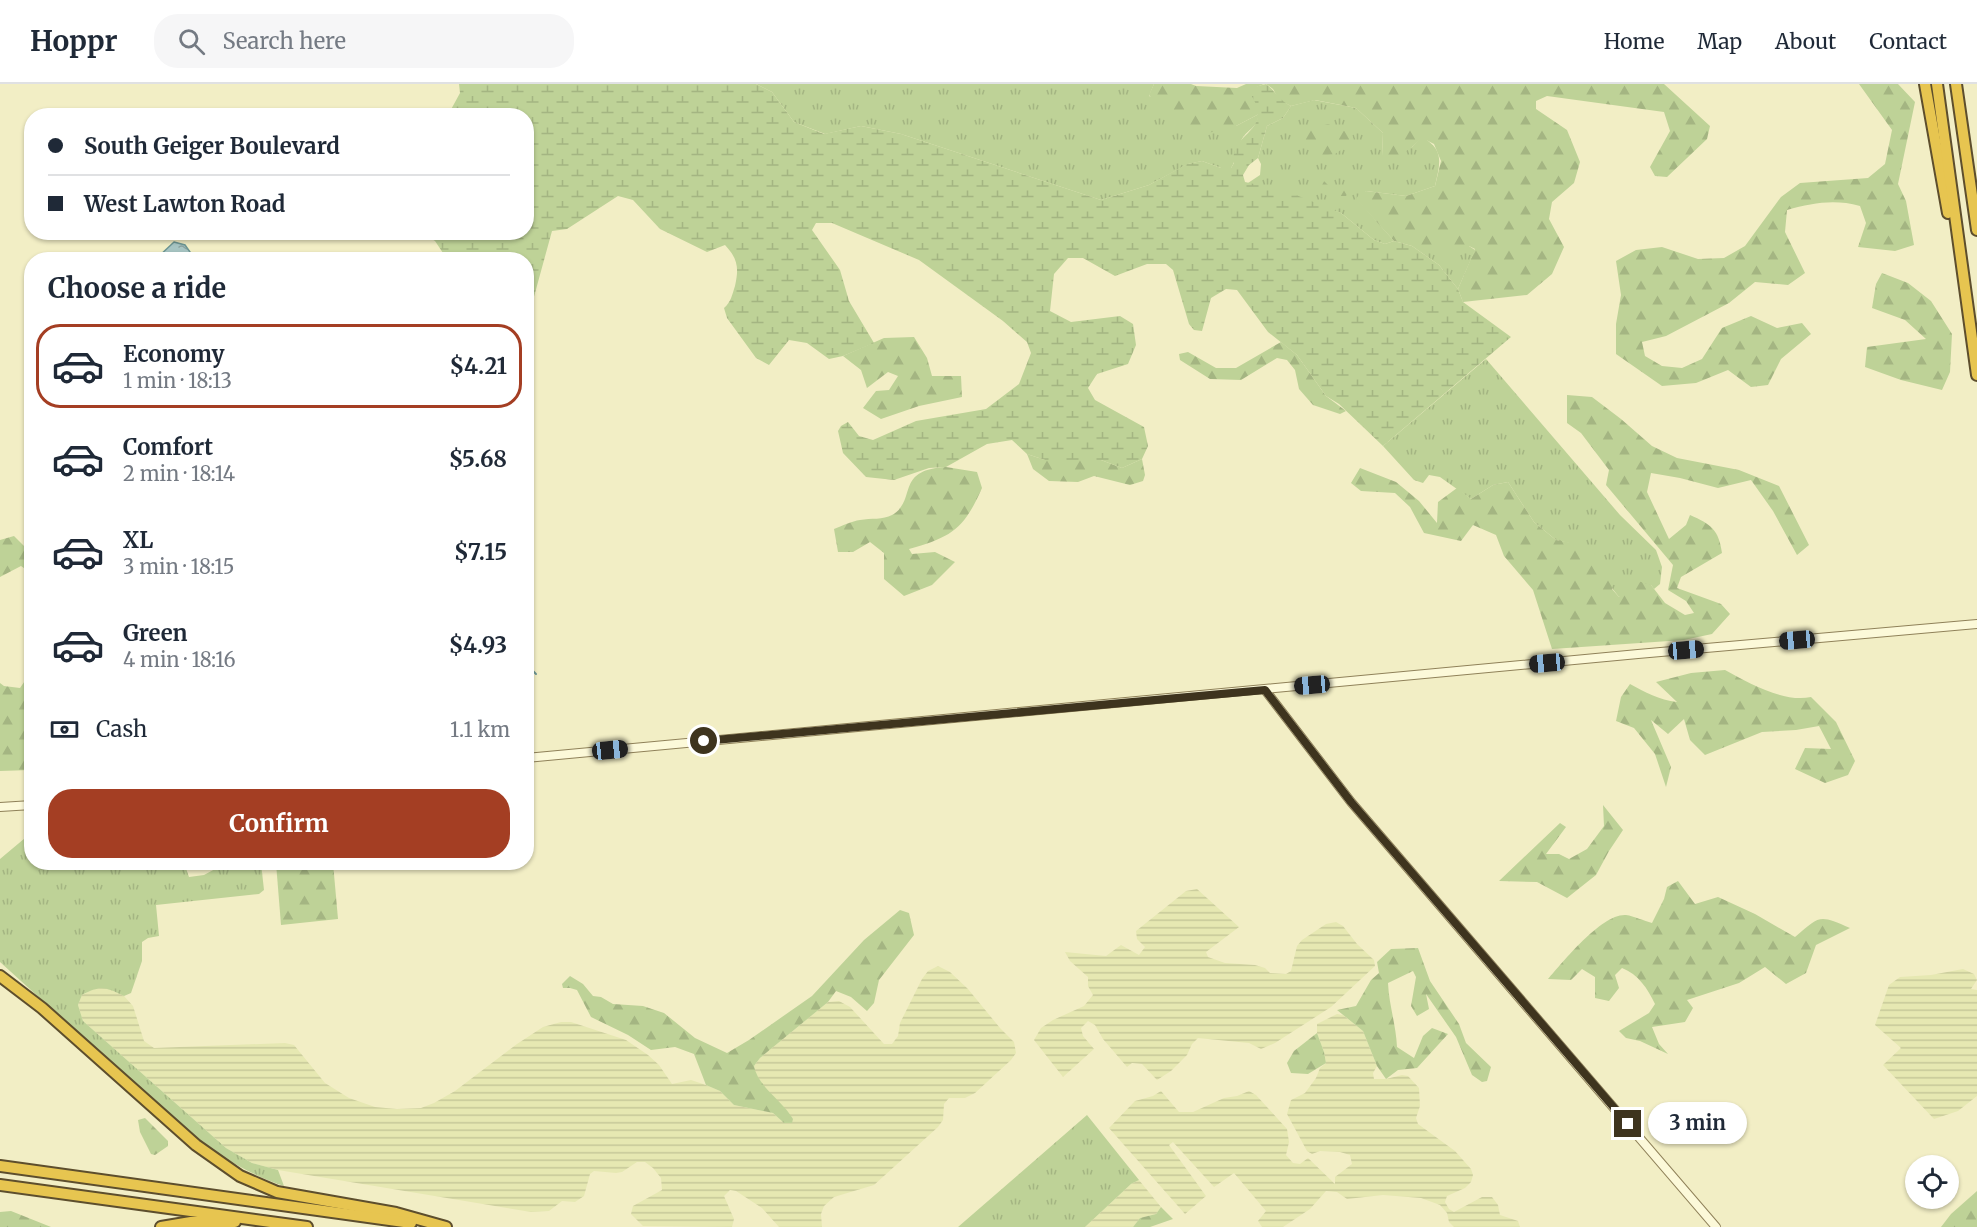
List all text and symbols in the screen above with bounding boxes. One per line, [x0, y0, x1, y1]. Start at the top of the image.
search box [154, 14, 574, 68]
text: Hoppr [30, 23, 118, 59]
icon: search [175, 25, 208, 58]
text: Search here [223, 27, 346, 55]
text: Home [1604, 28, 1664, 55]
text: Map [1697, 28, 1742, 55]
text: About [1775, 28, 1836, 55]
text: Contact [1869, 28, 1947, 55]
text: South Geiger Boulevard [84, 132, 340, 160]
text: West Lawton Road [84, 190, 285, 218]
text: Choose a ride [48, 271, 226, 305]
icon: car [51, 339, 105, 393]
text: Economy [123, 340, 224, 368]
text: $4.21 [450, 352, 507, 380]
text: 1 min · 18:13 [123, 368, 232, 393]
icon: car [51, 432, 105, 486]
text: Comfort [123, 433, 213, 461]
text: $5.68 [449, 445, 507, 473]
text: 2 min · 18:14 [123, 461, 235, 486]
icon: car [51, 525, 105, 579]
text: XL [123, 526, 153, 554]
text: $7.15 [454, 538, 507, 566]
text: 3 min · 18:15 [123, 554, 234, 579]
icon: car [51, 618, 105, 672]
text: Green [123, 619, 187, 647]
car [1778, 629, 1816, 651]
text: $4.93 [449, 631, 507, 659]
car [1667, 639, 1705, 661]
text: 4 min · 18:16 [123, 647, 236, 672]
car [1528, 652, 1566, 674]
car [1293, 674, 1331, 696]
icon: cash [48, 713, 81, 746]
text: Cash [96, 715, 147, 743]
text: 1.1 km [450, 717, 510, 742]
route start [690, 727, 717, 754]
car [591, 739, 629, 761]
button: Confirm [48, 789, 510, 858]
callout: 3 min [1649, 1103, 1748, 1145]
route end [1614, 1110, 1641, 1137]
text: 3 min [1669, 1110, 1726, 1135]
map controls [1905, 1155, 1959, 1209]
button: locate [1905, 1155, 1959, 1209]

